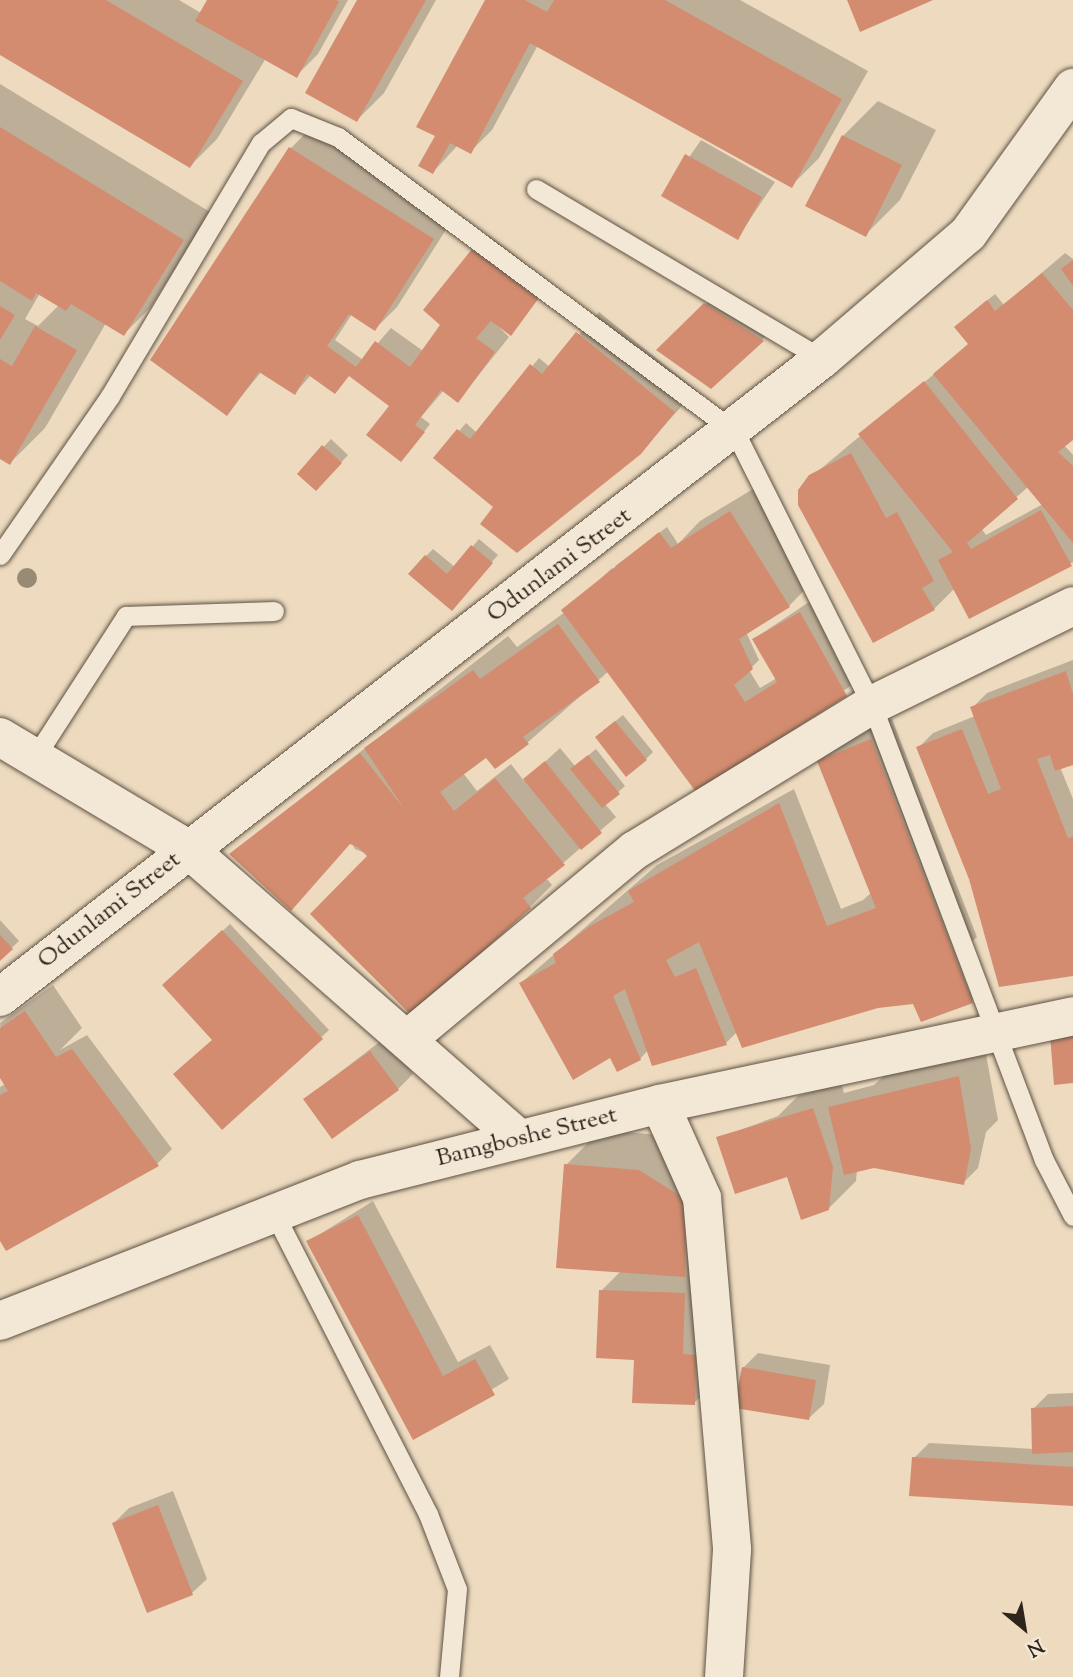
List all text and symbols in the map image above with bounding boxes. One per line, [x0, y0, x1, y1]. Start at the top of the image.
street label: Odunlami Street [482, 502, 638, 630]
street label: Odunlami Street [33, 846, 187, 976]
street label: Bamgboshe Street [434, 1102, 620, 1174]
north arrow [989, 1593, 1059, 1663]
text: N [1021, 1631, 1048, 1662]

